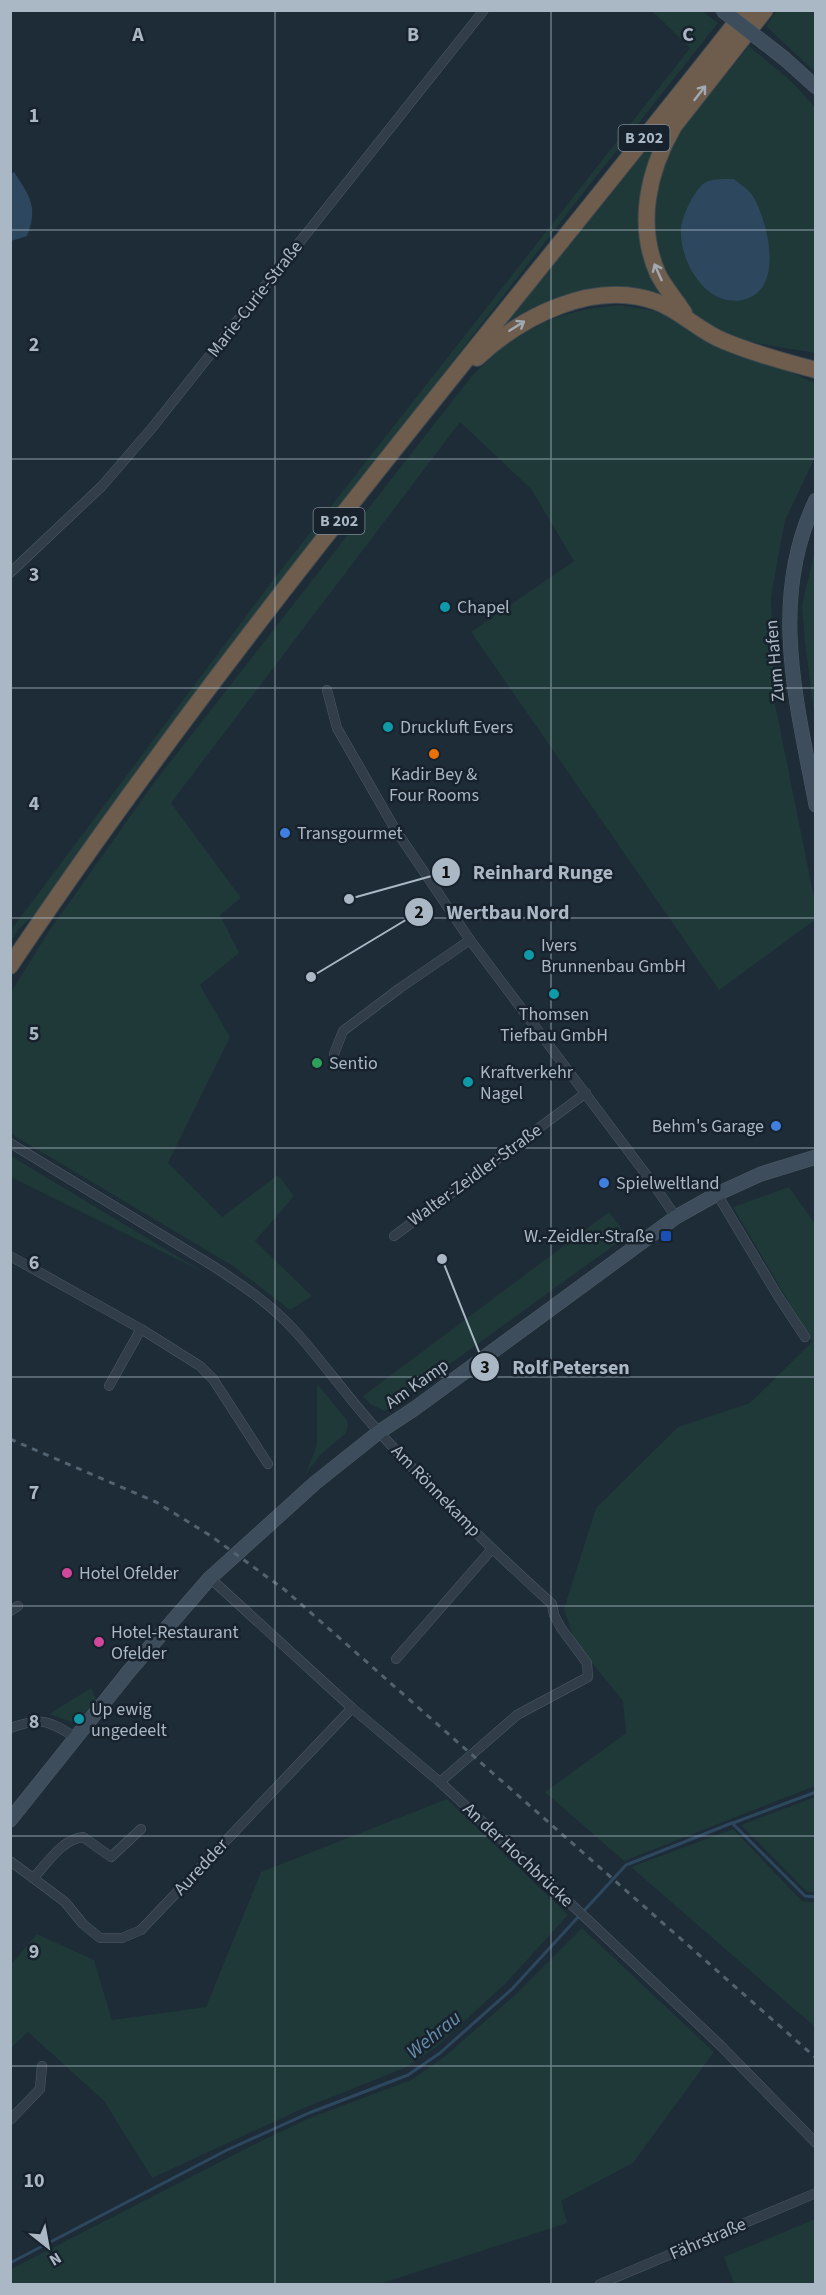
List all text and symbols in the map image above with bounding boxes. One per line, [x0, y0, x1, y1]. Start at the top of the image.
text: A [131, 21, 144, 49]
text: B [407, 21, 419, 49]
text: C [682, 21, 694, 49]
one-way arrow [693, 85, 706, 101]
text: 1 [29, 102, 39, 130]
road number: B 202 [618, 125, 670, 151]
street label: Marie-Curie-Straße [201, 235, 309, 363]
one-way arrow [652, 263, 663, 281]
one-way arrow [508, 320, 525, 332]
text: 2 [29, 331, 39, 359]
road number: B 202 [314, 508, 364, 534]
text: 3 [29, 561, 39, 589]
place label: Chapel [457, 595, 510, 620]
marker: Chapel [438, 600, 452, 614]
street label: Zum Hafen [759, 619, 791, 703]
place label: Druckluft Evers [400, 715, 513, 740]
marker: Druckluft Evers [381, 720, 395, 734]
marker: Kadir Bey & Four Rooms [427, 747, 441, 761]
place label: Kadir Bey & Four Rooms [389, 762, 479, 808]
text: 4 [29, 790, 40, 818]
place label: Transgourmet [297, 821, 402, 846]
marker: Transgourmet [278, 826, 292, 840]
callout: Reinhard Runge [431, 853, 625, 891]
text: Reinhard Runge [473, 859, 613, 887]
text: 1 [441, 860, 451, 885]
callout: Wertbau Nord [404, 893, 581, 931]
text: Wertbau Nord [447, 899, 570, 927]
text: 2 [414, 900, 424, 925]
place label: Ivers Brunnenbau GmbH [541, 933, 686, 979]
marker: Ivers Brunnenbau GmbH [522, 948, 536, 962]
marker: Thomsen Tiefbau GmbH [547, 987, 561, 1001]
place label: Thomsen Tiefbau GmbH [500, 1002, 608, 1048]
text: 5 [29, 1020, 39, 1048]
place label: Sentio [329, 1051, 378, 1076]
marker: Sentio [310, 1056, 324, 1070]
place label: Kraftverkehr Nagel [480, 1060, 574, 1106]
marker: Kraftverkehr Nagel [461, 1075, 475, 1089]
place label: Behm's Garage [652, 1114, 764, 1139]
street label: Walter-Zeidler-Straße [403, 1118, 547, 1232]
marker: Behm's Garage [769, 1119, 783, 1133]
place label: Spielweltland [616, 1171, 720, 1196]
marker: Spielweltland [597, 1176, 611, 1190]
place label: W.-Zeidler-Straße [524, 1224, 654, 1249]
marker: W.-Zeidler-Straße [659, 1229, 673, 1243]
text: 6 [29, 1249, 39, 1277]
callout: Rolf Petersen [470, 1348, 641, 1386]
street label: Am Kamp [380, 1353, 454, 1415]
text: Rolf Petersen [512, 1354, 630, 1382]
text: 3 [480, 1355, 490, 1380]
street label: Am Rönnekamp [386, 1439, 486, 1543]
text: 7 [29, 1479, 39, 1507]
place label: Hotel Ofelder [79, 1561, 180, 1586]
marker: Hotel Ofelder [60, 1566, 74, 1580]
place label: Hotel-Restaurant Ofelder [111, 1620, 239, 1666]
marker: Hotel-Restaurant Ofelder [92, 1635, 106, 1649]
place label: Up ewig ungedeelt [91, 1697, 167, 1743]
text: 8 [29, 1708, 39, 1736]
marker: Up ewig ungedeelt [72, 1712, 86, 1726]
street label: An der Hochbrücke [457, 1797, 579, 1913]
street label: Auredder [168, 1832, 234, 1901]
text: 9 [29, 1938, 39, 1966]
water label: Wehrau [401, 2004, 467, 2066]
text: 10 [23, 2167, 45, 2195]
street label: Fährstraße [666, 2212, 750, 2266]
north arrow [18, 2217, 78, 2277]
text: N [45, 2247, 65, 2271]

